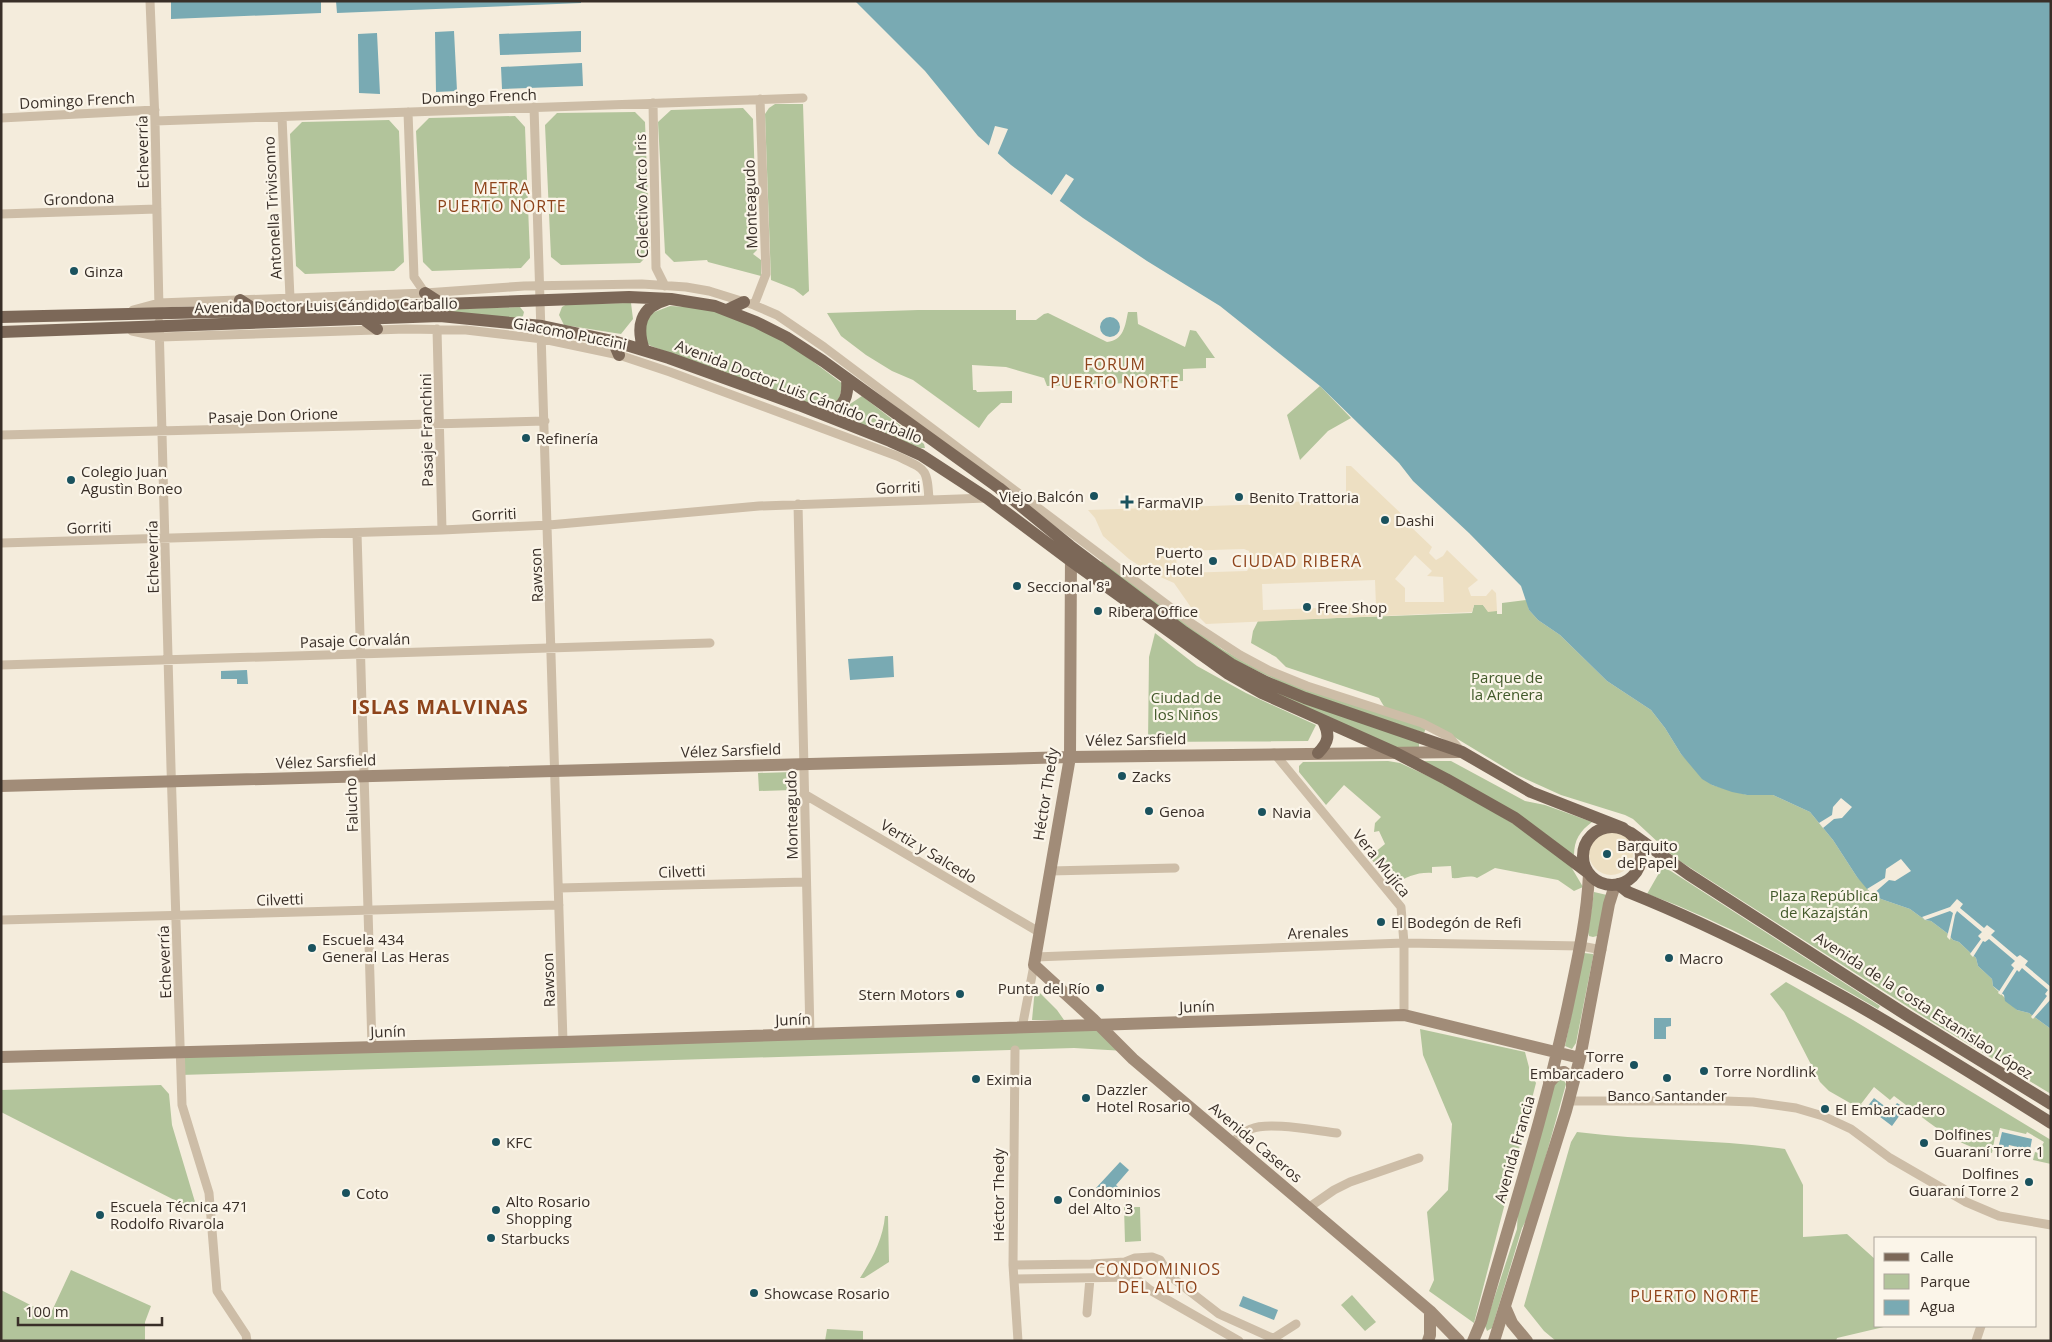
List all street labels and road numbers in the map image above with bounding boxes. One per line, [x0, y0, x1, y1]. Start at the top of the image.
street label: Domingo French [421, 84, 537, 108]
street label: Domingo French [19, 87, 135, 113]
street label: Echeverría [131, 115, 153, 189]
street label: Colectivo Arco Iris [630, 134, 652, 258]
street label: Antonella Trivisonno [258, 136, 286, 280]
street label: Monteagudo [738, 159, 762, 249]
street label: Grondona [43, 187, 115, 209]
street label: Avenida Doctor Luis Cándido Carballo [194, 293, 458, 317]
street label: Giacomo Puccini [511, 312, 629, 354]
street label: Avenida Doctor Luis Cándido Carballo [673, 334, 925, 448]
street label: Pasaje Franchini [415, 373, 437, 487]
street label: Pasaje Don Orione [208, 403, 338, 427]
street label: Gorriti [875, 476, 921, 498]
street label: Gorriti [471, 503, 517, 525]
street label: Gorriti [66, 516, 112, 538]
street label: Echeverría [141, 520, 163, 594]
street label: Rawson [525, 547, 547, 603]
street label: Pasaje Corvalán [299, 628, 411, 652]
street label: Vélez Sarsfield [1086, 728, 1186, 750]
street label: Vélez Sarsfield [680, 738, 782, 762]
street label: Héctor Thedy [1028, 746, 1062, 842]
street label: Vélez Sarsfield [275, 749, 377, 773]
street label: Monteagudo [780, 770, 802, 860]
street label: Falucho [340, 777, 362, 833]
street label: Vertiz y Salcedo [877, 814, 981, 888]
street label: Vera Mujíca [1349, 825, 1415, 901]
street label: Cilvetti [658, 860, 706, 882]
street label: Cilvetti [256, 888, 304, 910]
street label: Arenales [1287, 921, 1349, 943]
street label: Echeverría [153, 925, 175, 999]
street label: Avenida de la Costa Estanislao López [1811, 927, 2037, 1083]
street label: Rawson [537, 952, 559, 1008]
street label: Junín [1177, 995, 1215, 1017]
street label: Junín [773, 1008, 811, 1030]
street label: Junín [368, 1020, 406, 1042]
street label: Avenida Francia [1489, 1093, 1539, 1205]
street label: Avenida Caseros [1205, 1097, 1307, 1187]
street label: Héctor Thedy [988, 1148, 1008, 1242]

